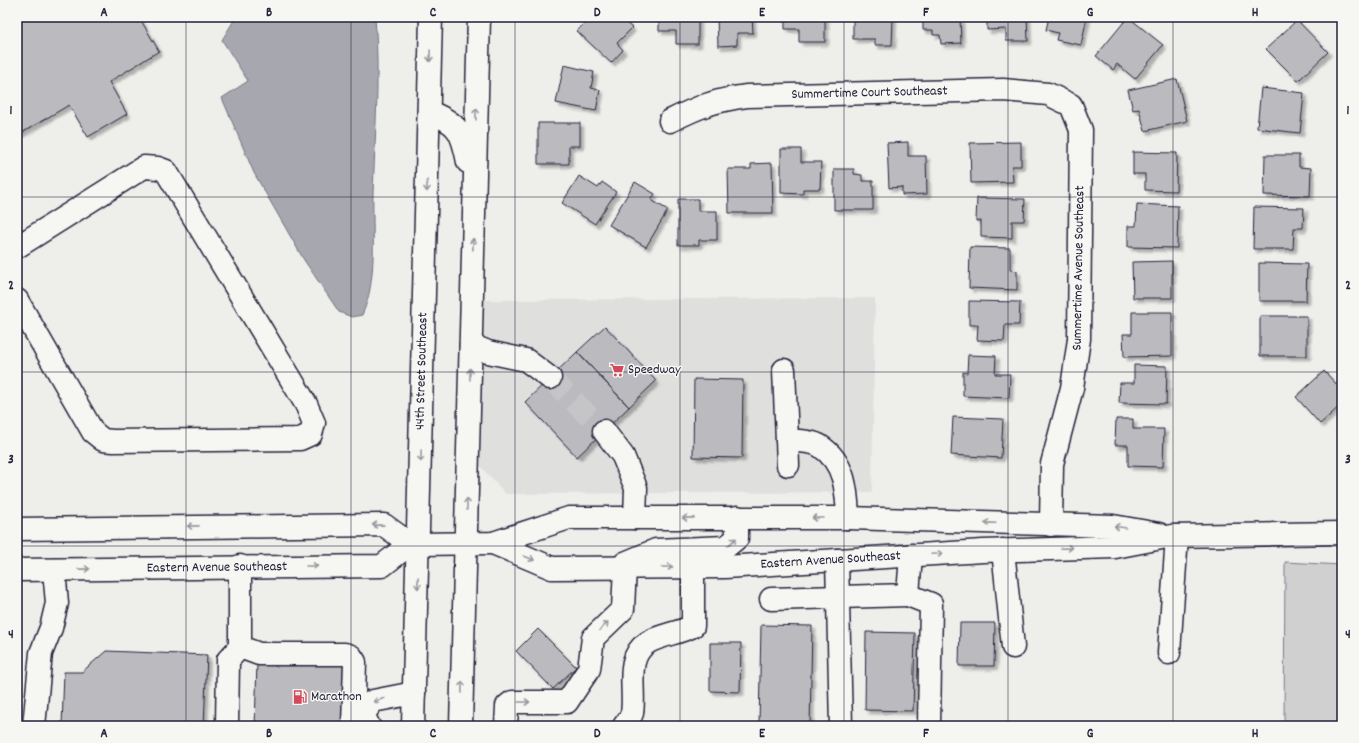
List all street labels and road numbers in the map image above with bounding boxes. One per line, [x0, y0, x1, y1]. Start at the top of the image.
street label: Summertime Court Southeast [791, 81, 948, 105]
street label: Summertime Avenue Southeast [1068, 185, 1090, 351]
street label: 44th Street Southeast [411, 312, 433, 430]
street label: Eastern Avenue Southeast [760, 546, 901, 575]
street label: Eastern Avenue Southeast [147, 557, 287, 579]

